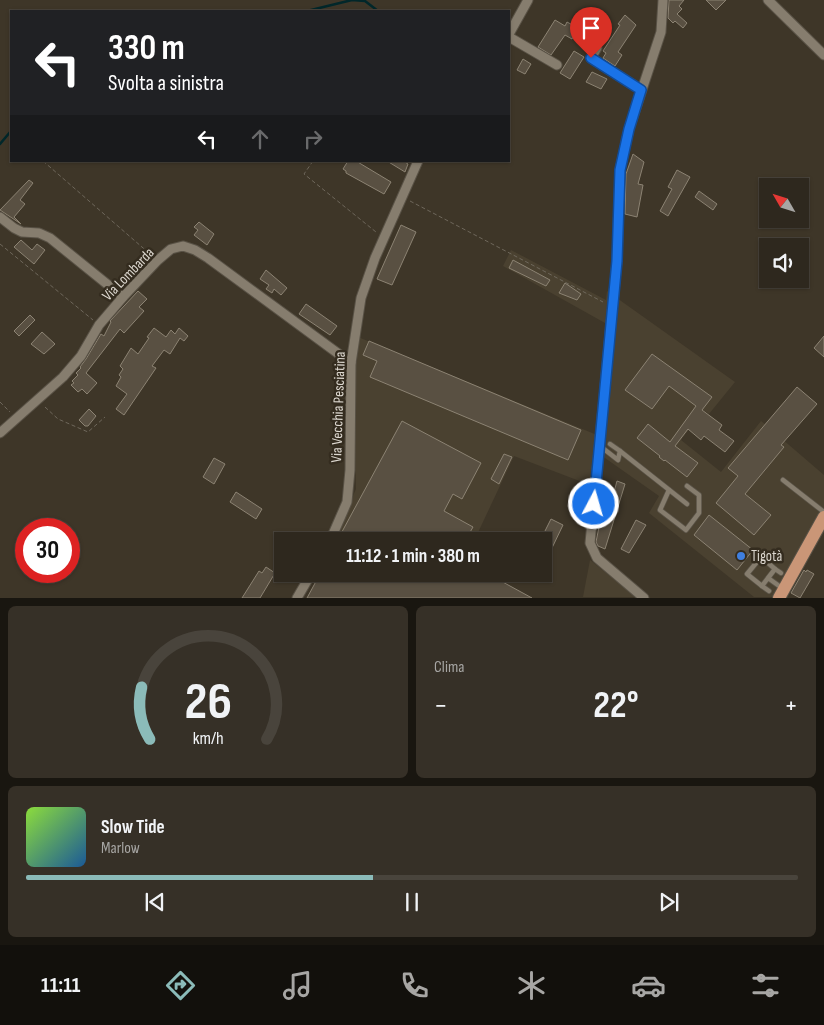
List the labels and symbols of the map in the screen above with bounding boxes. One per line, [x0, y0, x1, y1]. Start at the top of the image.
pin [570, 7, 612, 58]
north arrow [759, 178, 809, 228]
street label: Via Lombarda [98, 243, 159, 305]
street label: Via Vecchia Pesciatina [327, 351, 350, 463]
position arrow [567, 477, 619, 529]
speed limit sign: 30 [15, 518, 80, 583]
place label: Tigotà [751, 547, 783, 566]
marker: Tigotà [735, 550, 747, 562]

